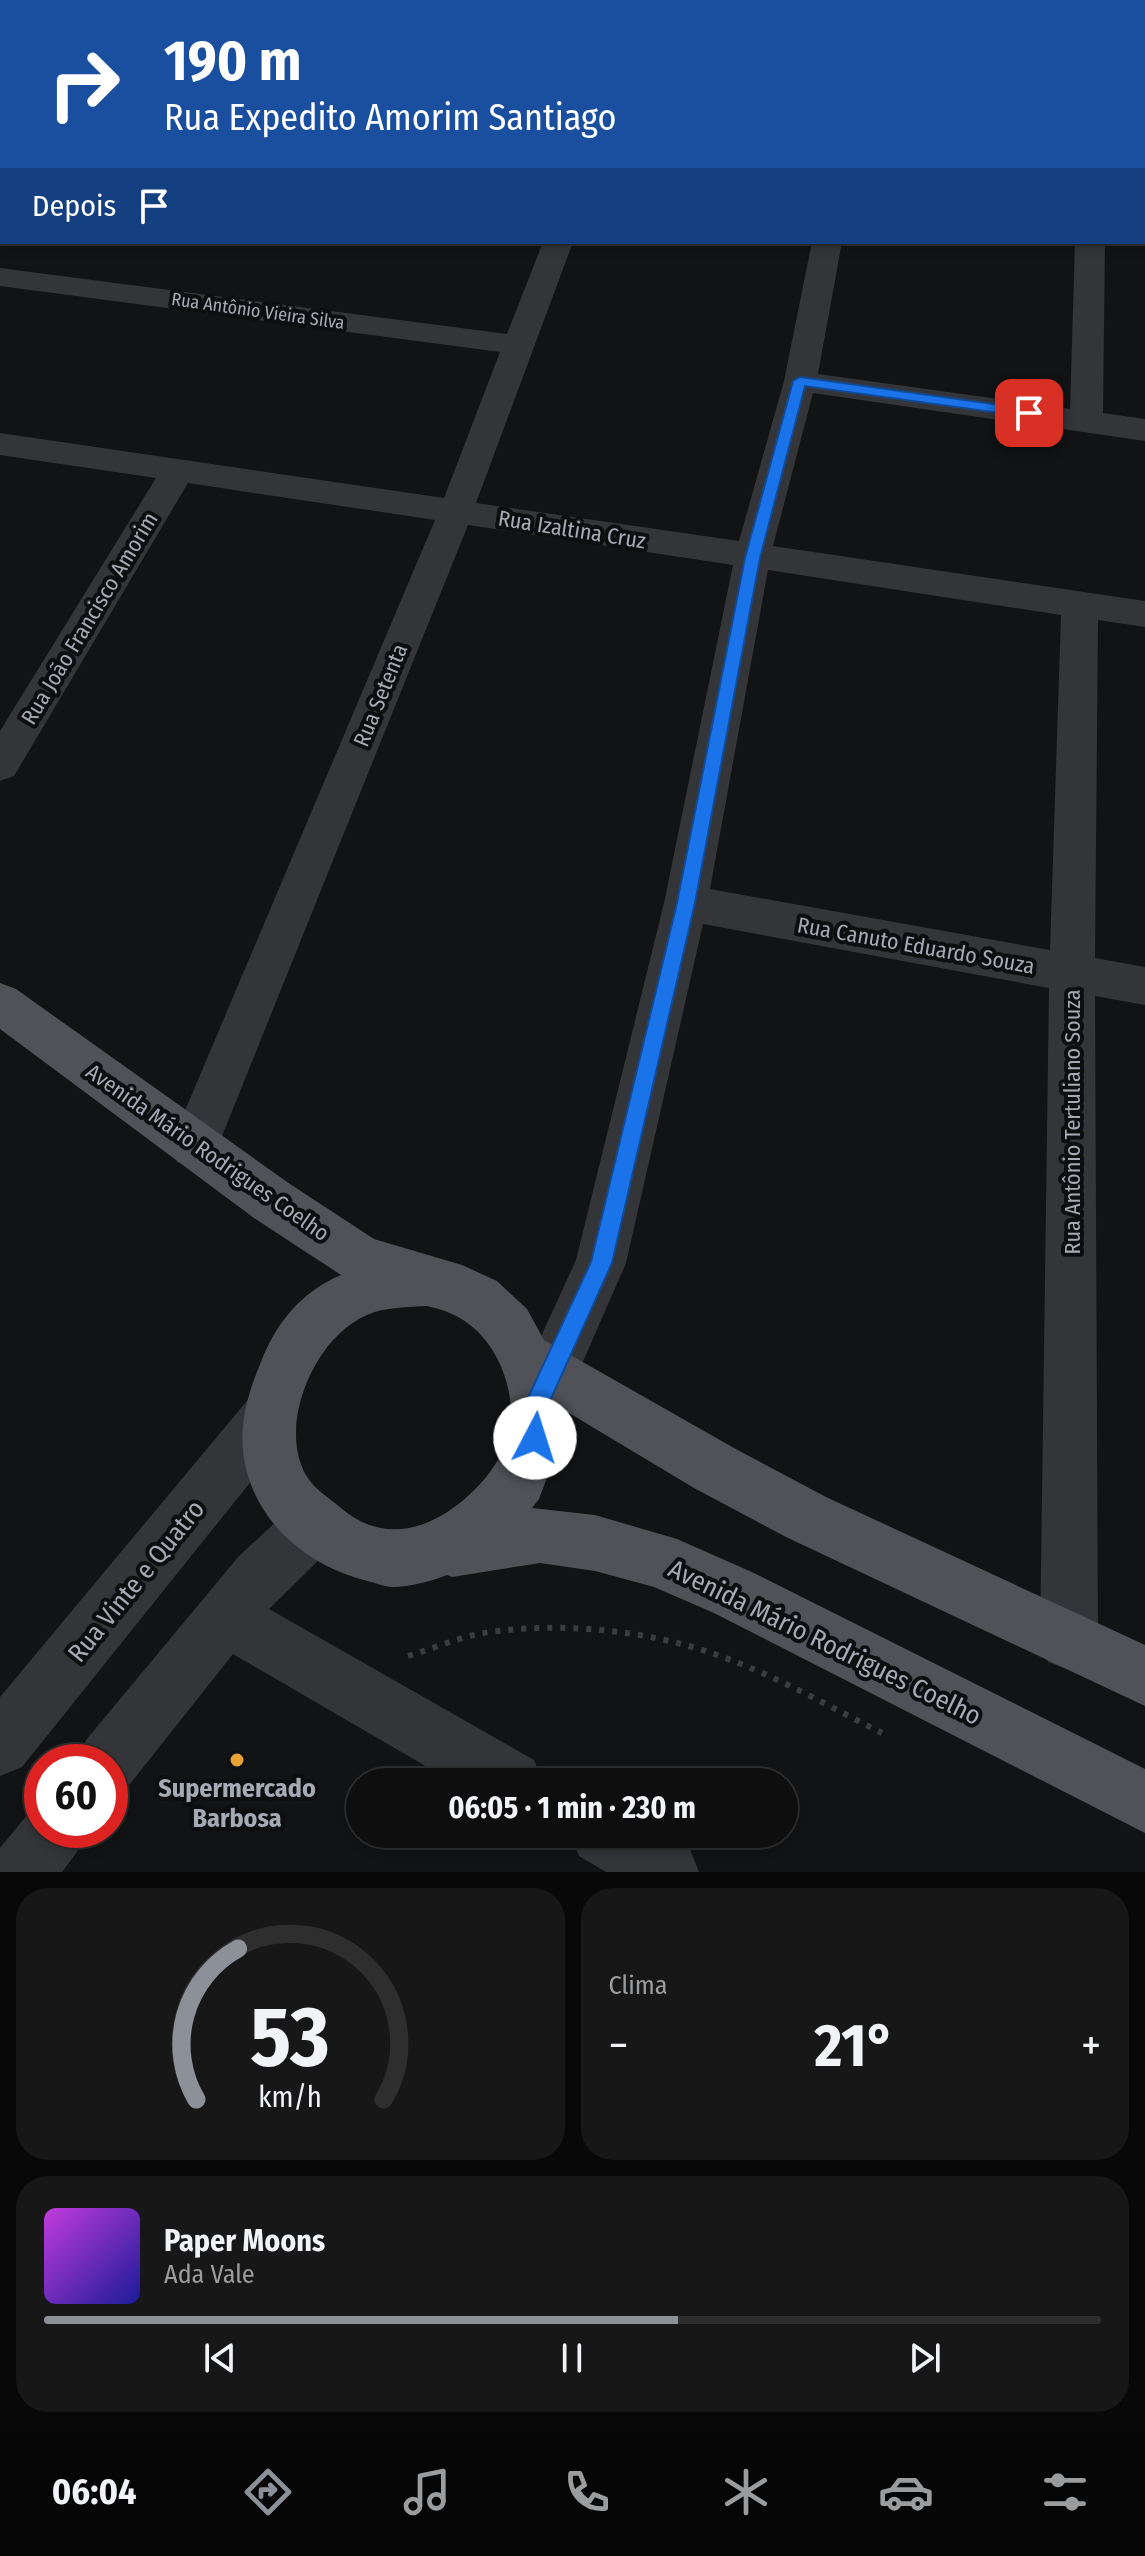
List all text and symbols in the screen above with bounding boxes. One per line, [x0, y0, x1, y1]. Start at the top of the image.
text: 190 m [164, 28, 302, 95]
icon: right [32, 32, 136, 136]
text: Rua Expedito Amorim Santiago [164, 96, 616, 140]
icon: arrive [132, 184, 176, 228]
text: Depois [32, 188, 116, 224]
street label: Rua Antônio Vieira Silva [170, 288, 346, 334]
pin [995, 379, 1063, 447]
icon: arrive [1007, 391, 1051, 435]
street label: Rua Izaltina Cruz [496, 505, 648, 555]
street label: Rua João Francisco Amorim [15, 507, 164, 729]
street label: Rua Setenta [348, 640, 413, 750]
street label: Rua Canuto Eduardo Souza [795, 911, 1037, 980]
street label: Rua Antônio Tertuliano Souza [1059, 990, 1086, 1254]
street label: Avenida Mário Rodrigues Coelho [81, 1058, 335, 1247]
position arrow [493, 1396, 577, 1480]
street label: Rua Vinte e Quatro [62, 1494, 211, 1669]
street label: Avenida Mário Rodrigues Coelho [664, 1553, 986, 1732]
speed limit sign: 60 [24, 1744, 128, 1848]
marker: Supermercado Barbosa [228, 1751, 246, 1769]
place label: Supermercado Barbosa [158, 1773, 316, 1834]
text: 06:05 · 1 min · 230 m [448, 1790, 696, 1826]
text: Clima [609, 1970, 668, 2001]
text: 53 [251, 1988, 330, 2088]
text: 21° [815, 2010, 895, 2082]
text: − [609, 2019, 628, 2072]
text: + [1081, 2019, 1101, 2072]
text: km/h [258, 2080, 322, 2115]
text: Paper Moons [164, 2223, 325, 2259]
text: Ada Vale [164, 2259, 255, 2290]
icon: previous [198, 2336, 242, 2380]
icon: pause [550, 2336, 594, 2380]
icon: next [903, 2336, 947, 2380]
icon: directions [240, 2464, 296, 2520]
icon: music [399, 2464, 455, 2520]
icon: phone [559, 2464, 615, 2520]
icon: climate [718, 2464, 774, 2520]
icon: car [878, 2464, 934, 2520]
icon: filters [1037, 2464, 1093, 2520]
text: 06:04 [52, 2470, 137, 2514]

